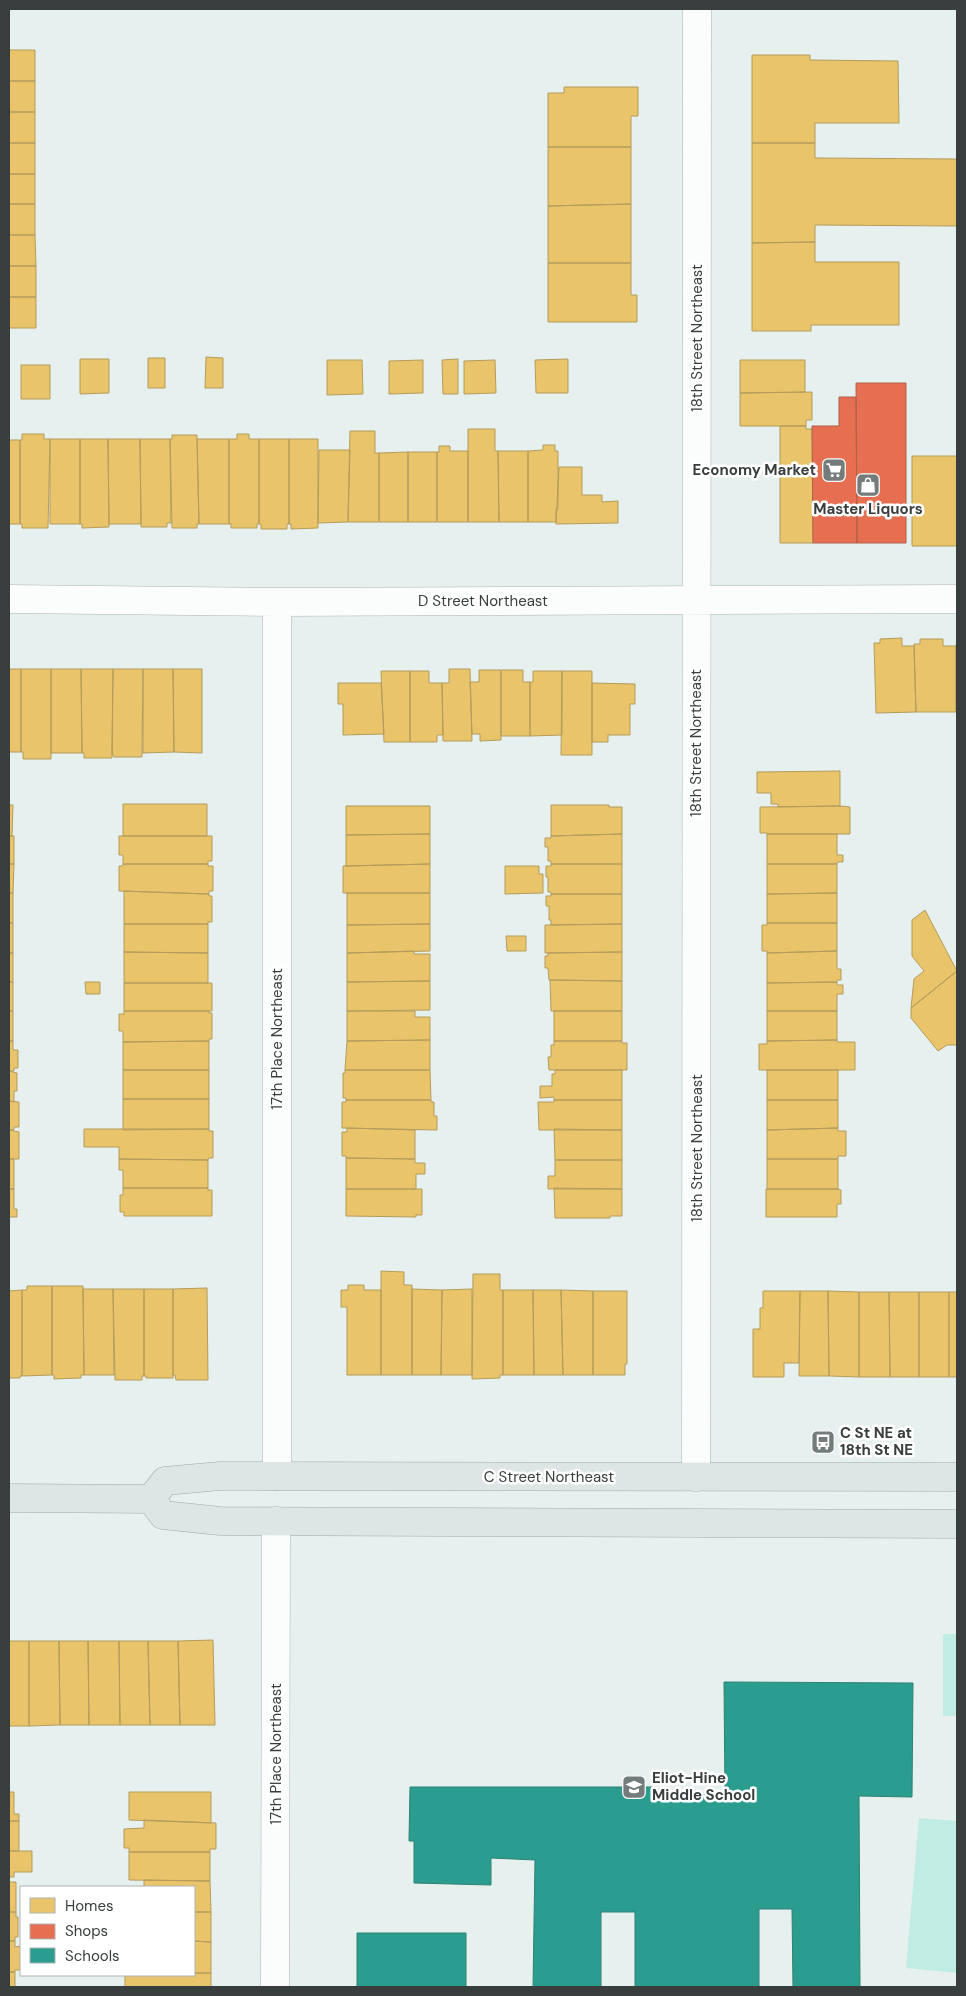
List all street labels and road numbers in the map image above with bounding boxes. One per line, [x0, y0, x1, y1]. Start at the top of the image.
street label: 18th Street Northeast [687, 264, 707, 412]
street label: D Street Northeast [418, 591, 548, 611]
street label: 18th Street Northeast [686, 669, 706, 817]
street label: 17th Place Northeast [267, 968, 287, 1110]
street label: 18th Street Northeast [687, 1074, 707, 1222]
street label: C Street Northeast [484, 1467, 614, 1487]
street label: 17th Place Northeast [266, 1683, 286, 1825]

